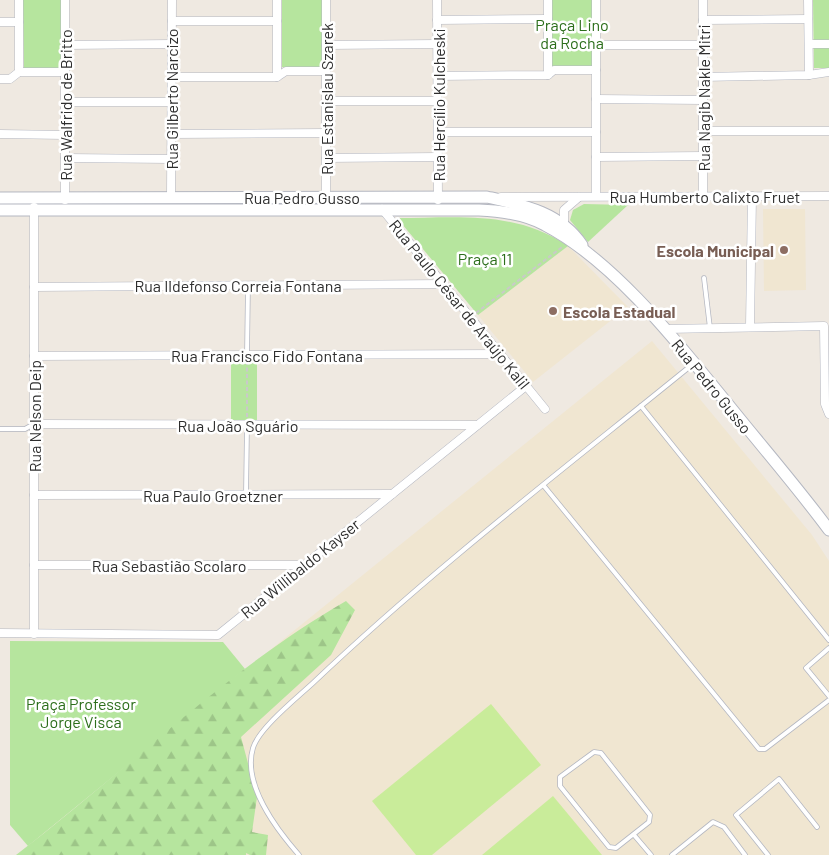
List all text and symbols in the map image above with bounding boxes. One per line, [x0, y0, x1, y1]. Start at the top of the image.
park label: Praça Lino da Rocha [535, 15, 609, 52]
street label: Rua Estanislau Szarek [317, 23, 336, 175]
street label: Rua Nagib Nakle Mitri [694, 25, 713, 171]
street label: Rua Gilberto Narcizo [162, 28, 181, 170]
street label: Rua Walfrido de Britto [56, 29, 75, 181]
street label: Rua Hercílio Kulcheski [429, 29, 448, 181]
street label: Rua Humberto Calixto Fruet [610, 187, 800, 206]
street label: Rua Pedro Gusso [244, 188, 360, 207]
street label: Rua Paulo César de Araújo Kalil [386, 215, 534, 393]
place label: Escola Municipal [657, 241, 774, 260]
marker: Escola Municipal [778, 244, 790, 256]
park label: Praça 11 [458, 249, 512, 268]
street label: Rua Ildefonso Correia Fontana [134, 276, 342, 295]
place label: Escola Estadual [563, 302, 675, 321]
marker: Escola Estadual [547, 305, 559, 317]
street label: Rua Pedro Gusso [668, 335, 756, 437]
street label: Rua Francisco Fido Fontana [171, 346, 363, 365]
street label: Rua Nelson Deip [25, 360, 44, 472]
street label: Rua João Sguário [178, 416, 298, 435]
street label: Rua Paulo Groetzner [143, 486, 283, 505]
street label: Rua Willibaldo Kayser [237, 514, 363, 622]
street label: Rua Sebastião Scolaro [92, 556, 246, 575]
park label: Praça Professor Jorge Visca [26, 694, 136, 731]

